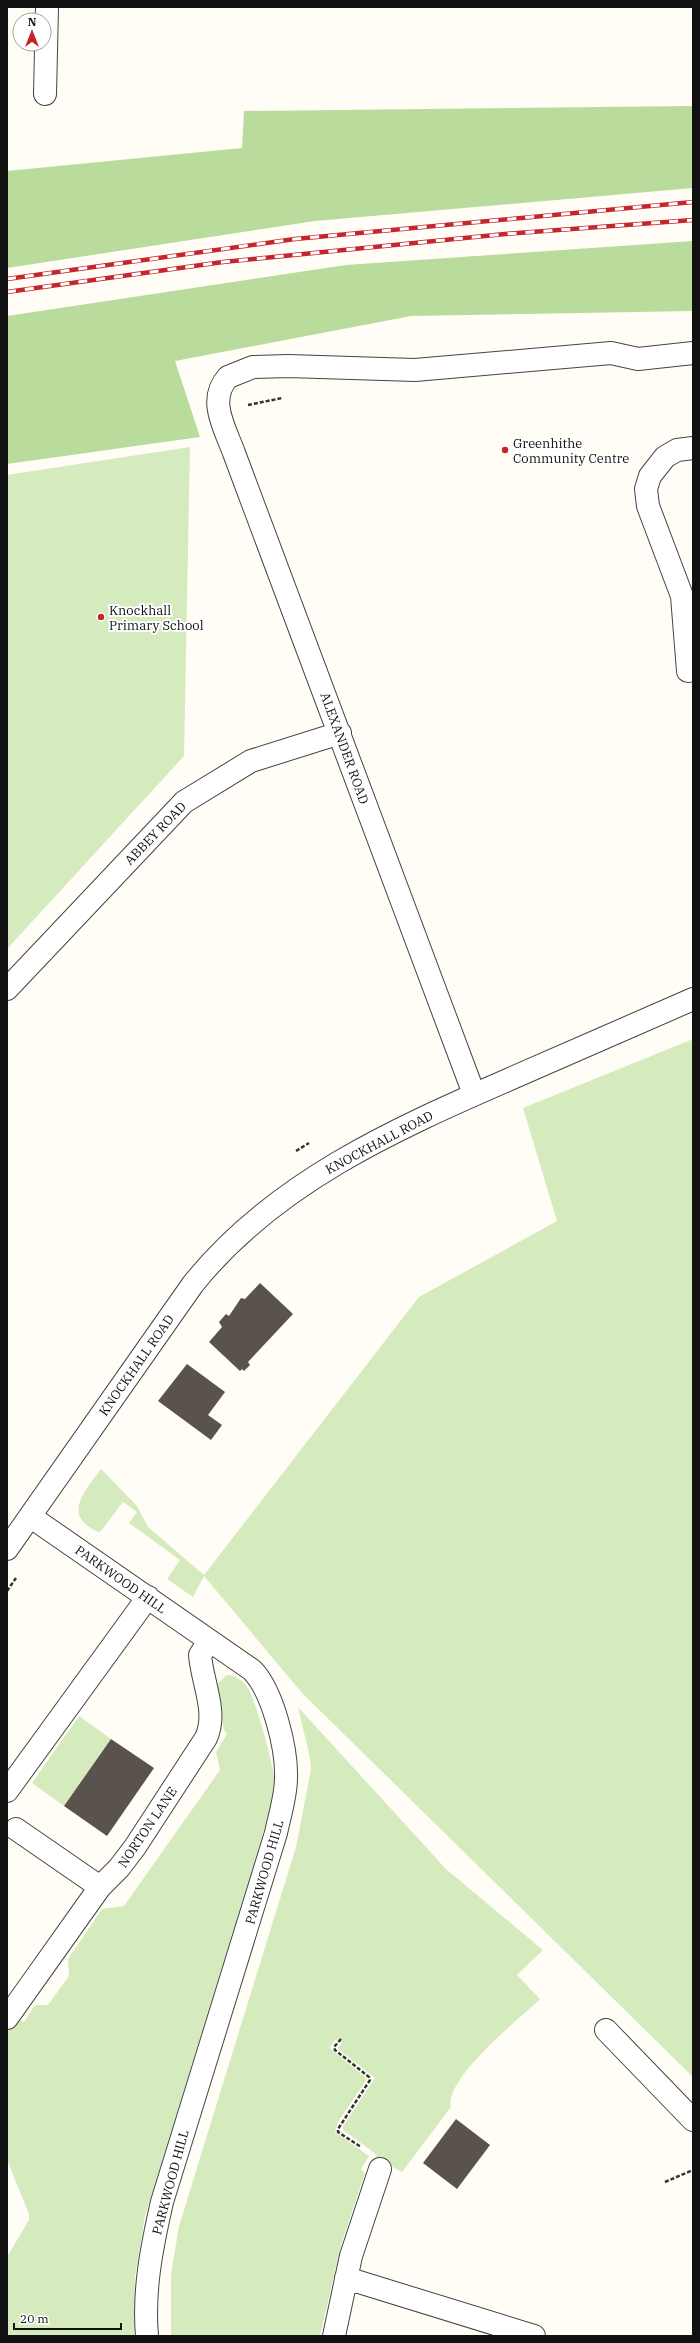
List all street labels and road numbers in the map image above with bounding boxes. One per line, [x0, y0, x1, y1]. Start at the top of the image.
street label: ALEXANDER ROAD [316, 690, 373, 806]
street label: ABBEY ROAD [121, 798, 190, 869]
street label: KNOCKHALL ROAD [322, 1107, 436, 1178]
street label: KNOCKHALL ROAD [95, 1311, 178, 1419]
street label: PARKWOOD HILL [72, 1542, 170, 1617]
street label: NORTON LANE [114, 1784, 181, 1871]
street label: PARKWOOD HILL [241, 1818, 288, 1926]
street label: PARKWOOD HILL [148, 2128, 193, 2236]

